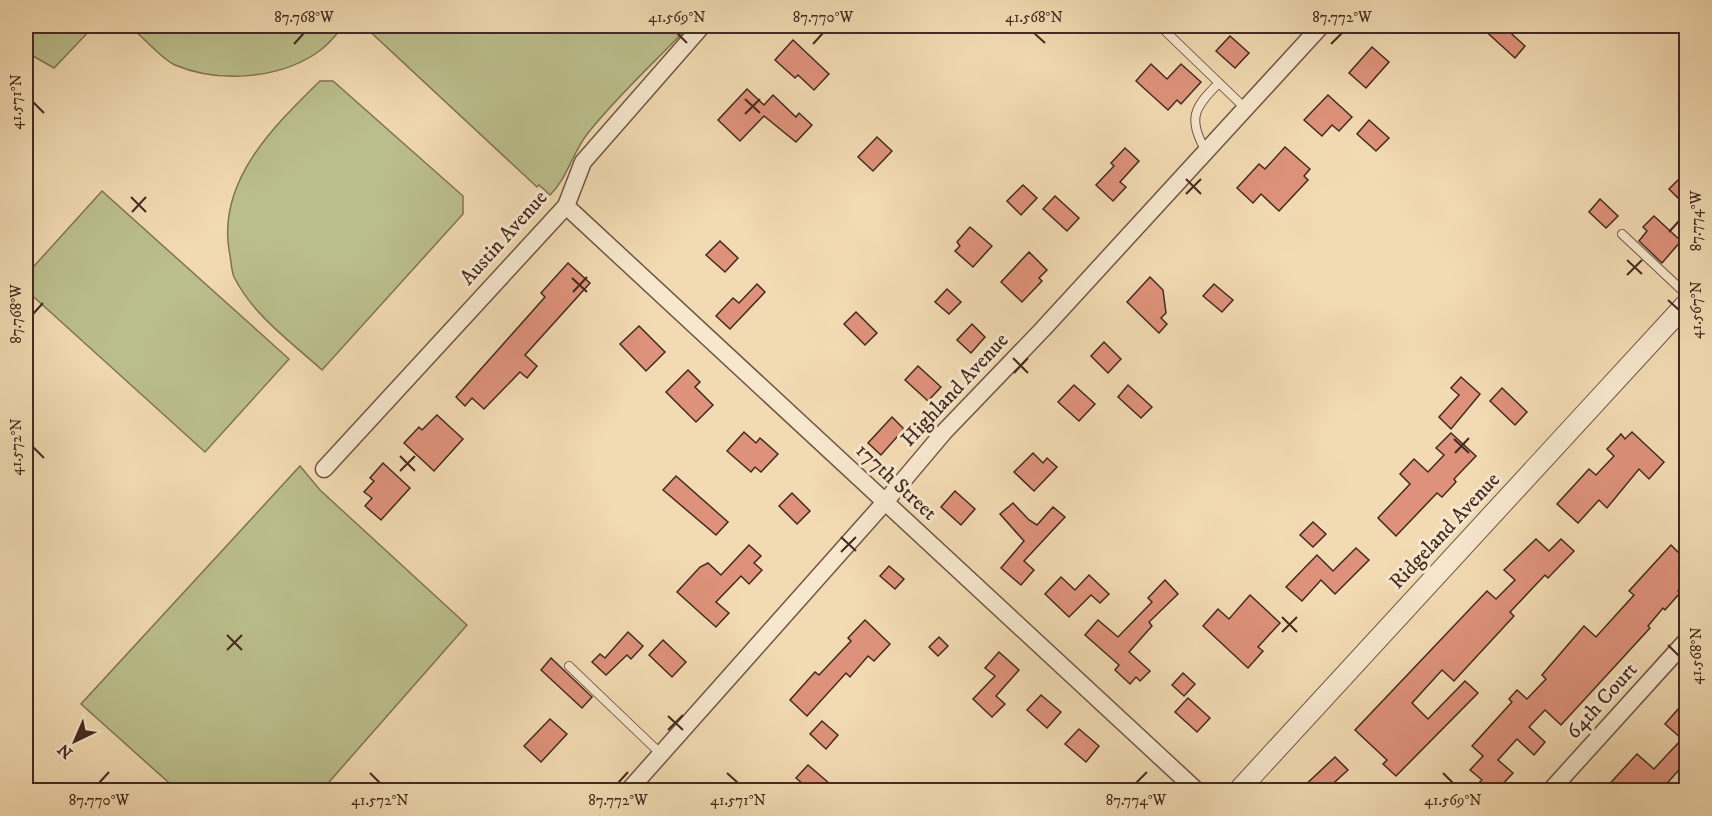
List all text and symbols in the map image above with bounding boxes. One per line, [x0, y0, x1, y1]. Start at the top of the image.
text: 87.768°W [274, 8, 334, 27]
text: 41.569°N [648, 8, 706, 27]
text: 87.770°W [793, 8, 853, 27]
text: 41.568°N [1005, 8, 1063, 27]
text: 87.772°W [1312, 8, 1372, 27]
text: 41.571°N [7, 74, 26, 130]
street label: Austin Avenue [455, 185, 554, 291]
text: 87.774°W [1687, 190, 1706, 251]
text: 41.567°N [1687, 281, 1706, 339]
text: 87.768°W [7, 284, 26, 344]
street label: Highland Avenue [896, 328, 1014, 452]
text: 41.572°N [7, 418, 26, 476]
street label: 177th Street [850, 438, 942, 526]
street label: Ridgeland Avenue [1384, 467, 1506, 595]
text: 41.568°N [1687, 627, 1706, 685]
street label: 64th Court [1561, 657, 1643, 745]
north arrow [45, 711, 105, 771]
text: N [54, 739, 77, 763]
text: 87.770°W [69, 791, 129, 810]
text: 41.572°N [351, 791, 409, 810]
text: 87.772°W [588, 791, 648, 810]
text: 41.571°N [710, 791, 766, 810]
text: 87.774°W [1106, 791, 1167, 810]
text: 41.569°N [1424, 791, 1482, 810]

